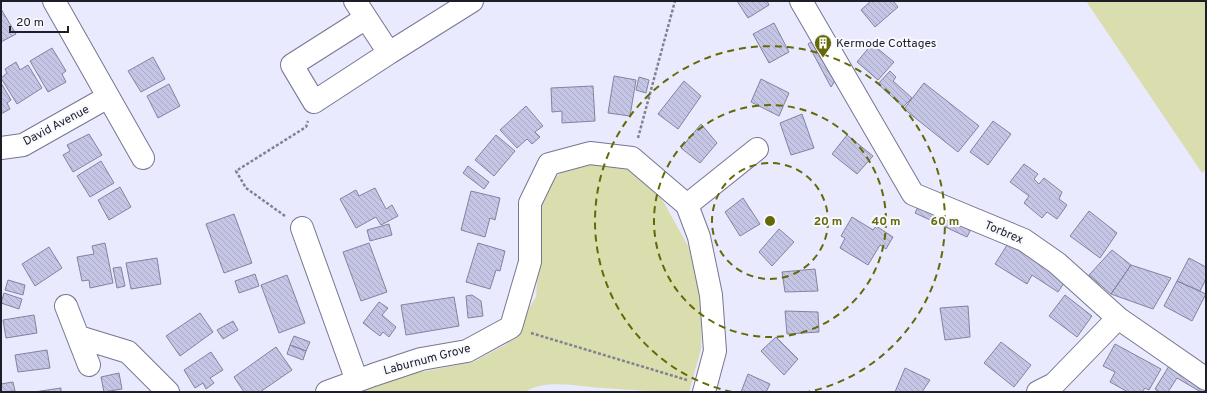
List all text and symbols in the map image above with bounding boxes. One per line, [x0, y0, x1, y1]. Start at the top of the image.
scale bar [10, 8, 68, 34]
text: 20 m [16, 15, 44, 31]
building icon: Kermode Cottages [813, 33, 833, 58]
place label: Kermode Cottages [836, 36, 936, 52]
street label: David Avenue [21, 102, 92, 150]
centre of rings [763, 214, 777, 228]
text: 20 m [814, 214, 842, 230]
text: 40 m [871, 214, 901, 230]
text: 60 m [931, 214, 959, 230]
street label: Torbrex [982, 218, 1025, 248]
street label: Laburnum Grove [382, 341, 473, 379]

